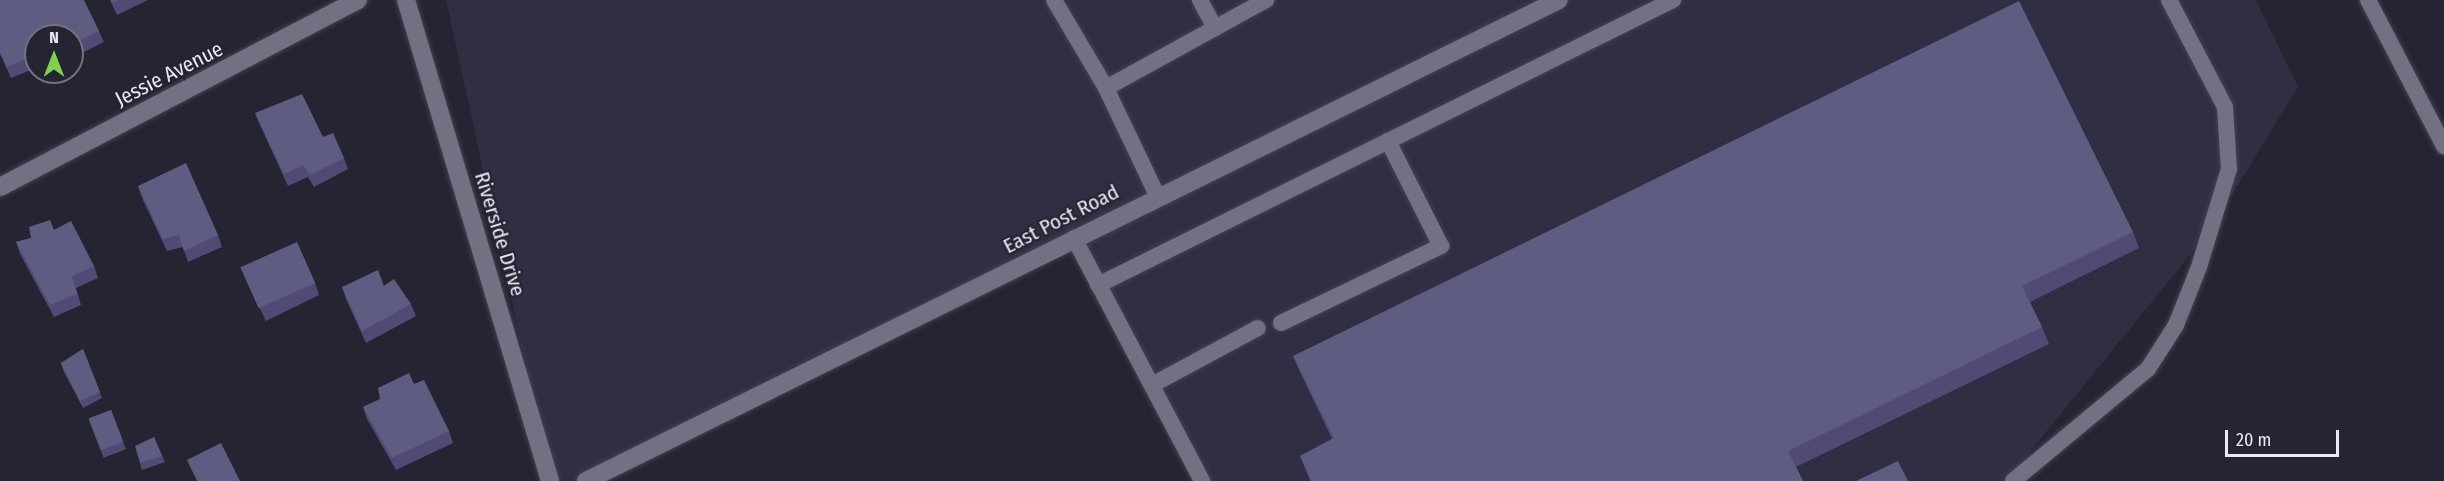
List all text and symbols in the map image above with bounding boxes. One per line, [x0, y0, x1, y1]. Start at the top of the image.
north arrow [24, 24, 84, 84]
text: N [49, 28, 59, 47]
street label: Jessie Avenue [111, 36, 227, 112]
street label: Riverside Drive [469, 169, 531, 299]
street label: East Post Road [999, 179, 1123, 259]
scale bar [2228, 418, 2342, 456]
text: 20 m [2236, 429, 2271, 451]

